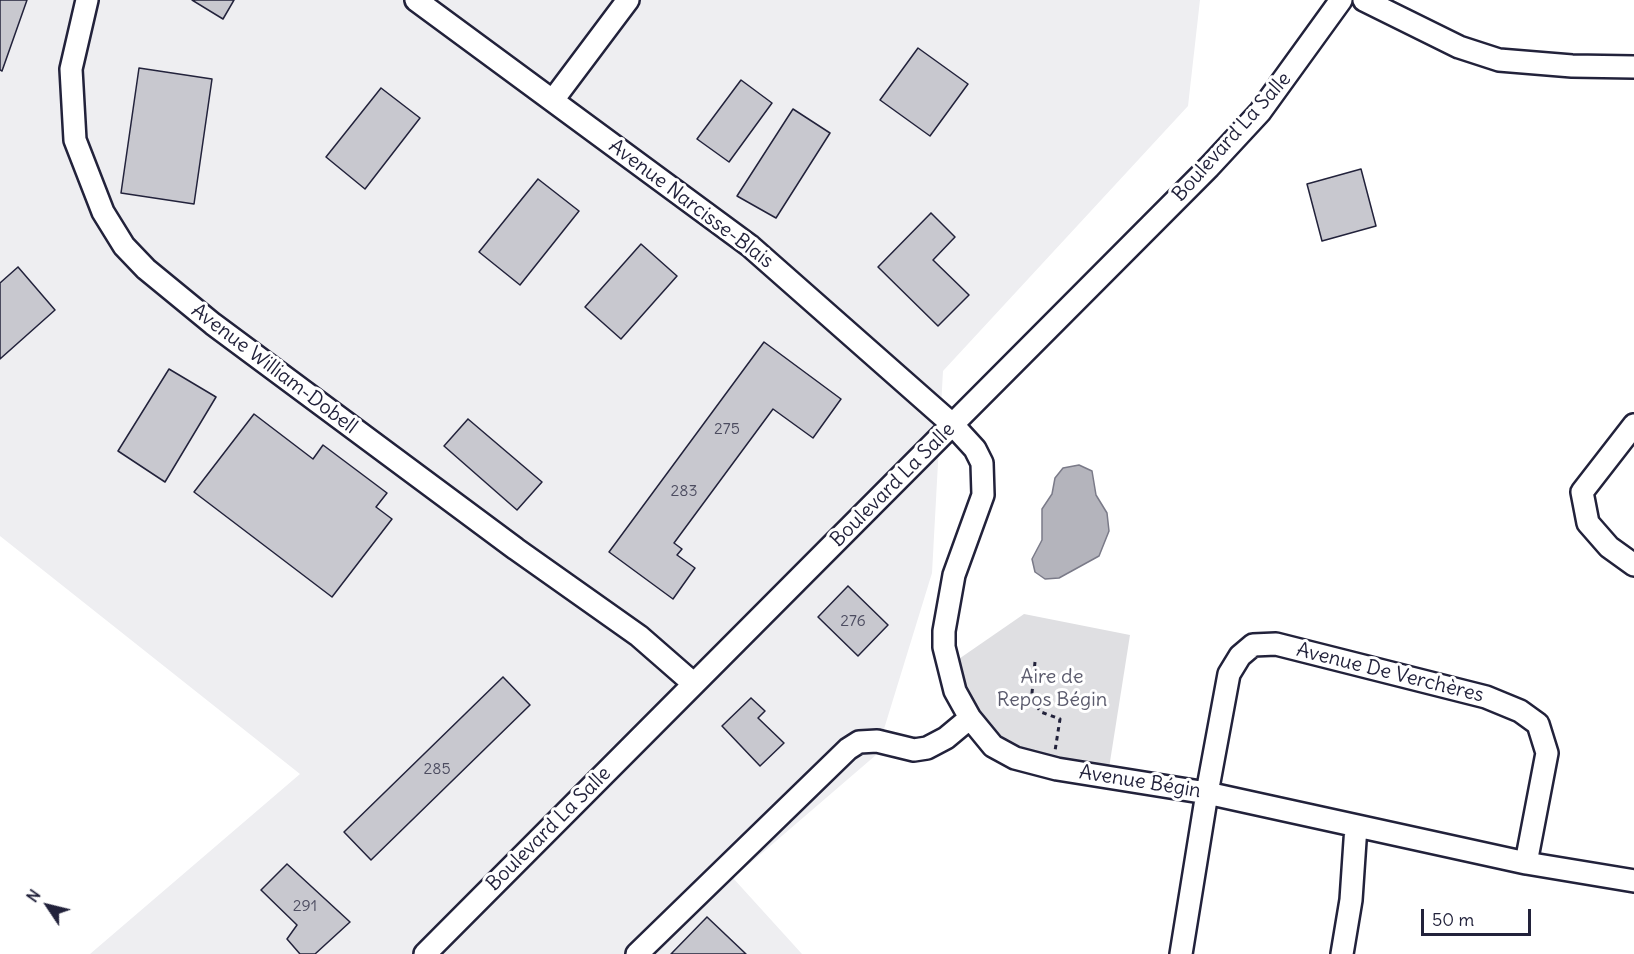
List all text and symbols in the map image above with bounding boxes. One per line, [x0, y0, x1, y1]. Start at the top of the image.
street label: Boulevard La Salle [1168, 67, 1296, 207]
street label: Avenue Narcisse-Blais [604, 134, 778, 274]
street label: Avenue William-Dobell [186, 299, 362, 439]
street label: Boulevard La Salle [826, 418, 960, 552]
house number: 275 [714, 419, 740, 439]
house number: 283 [670, 481, 698, 501]
house number: 276 [840, 611, 866, 631]
street label: Avenue De Verchères [1294, 638, 1486, 708]
park label: Aire de Repos Bégin [997, 665, 1107, 712]
house number: 285 [423, 759, 451, 779]
street label: Avenue Bégin [1077, 761, 1203, 803]
street label: Boulevard La Salle [482, 762, 616, 896]
north arrow [18, 876, 78, 936]
text: N [22, 885, 45, 906]
house number: 291 [293, 896, 317, 916]
scale bar [1424, 897, 1534, 935]
text: 50 m [1432, 908, 1474, 931]

